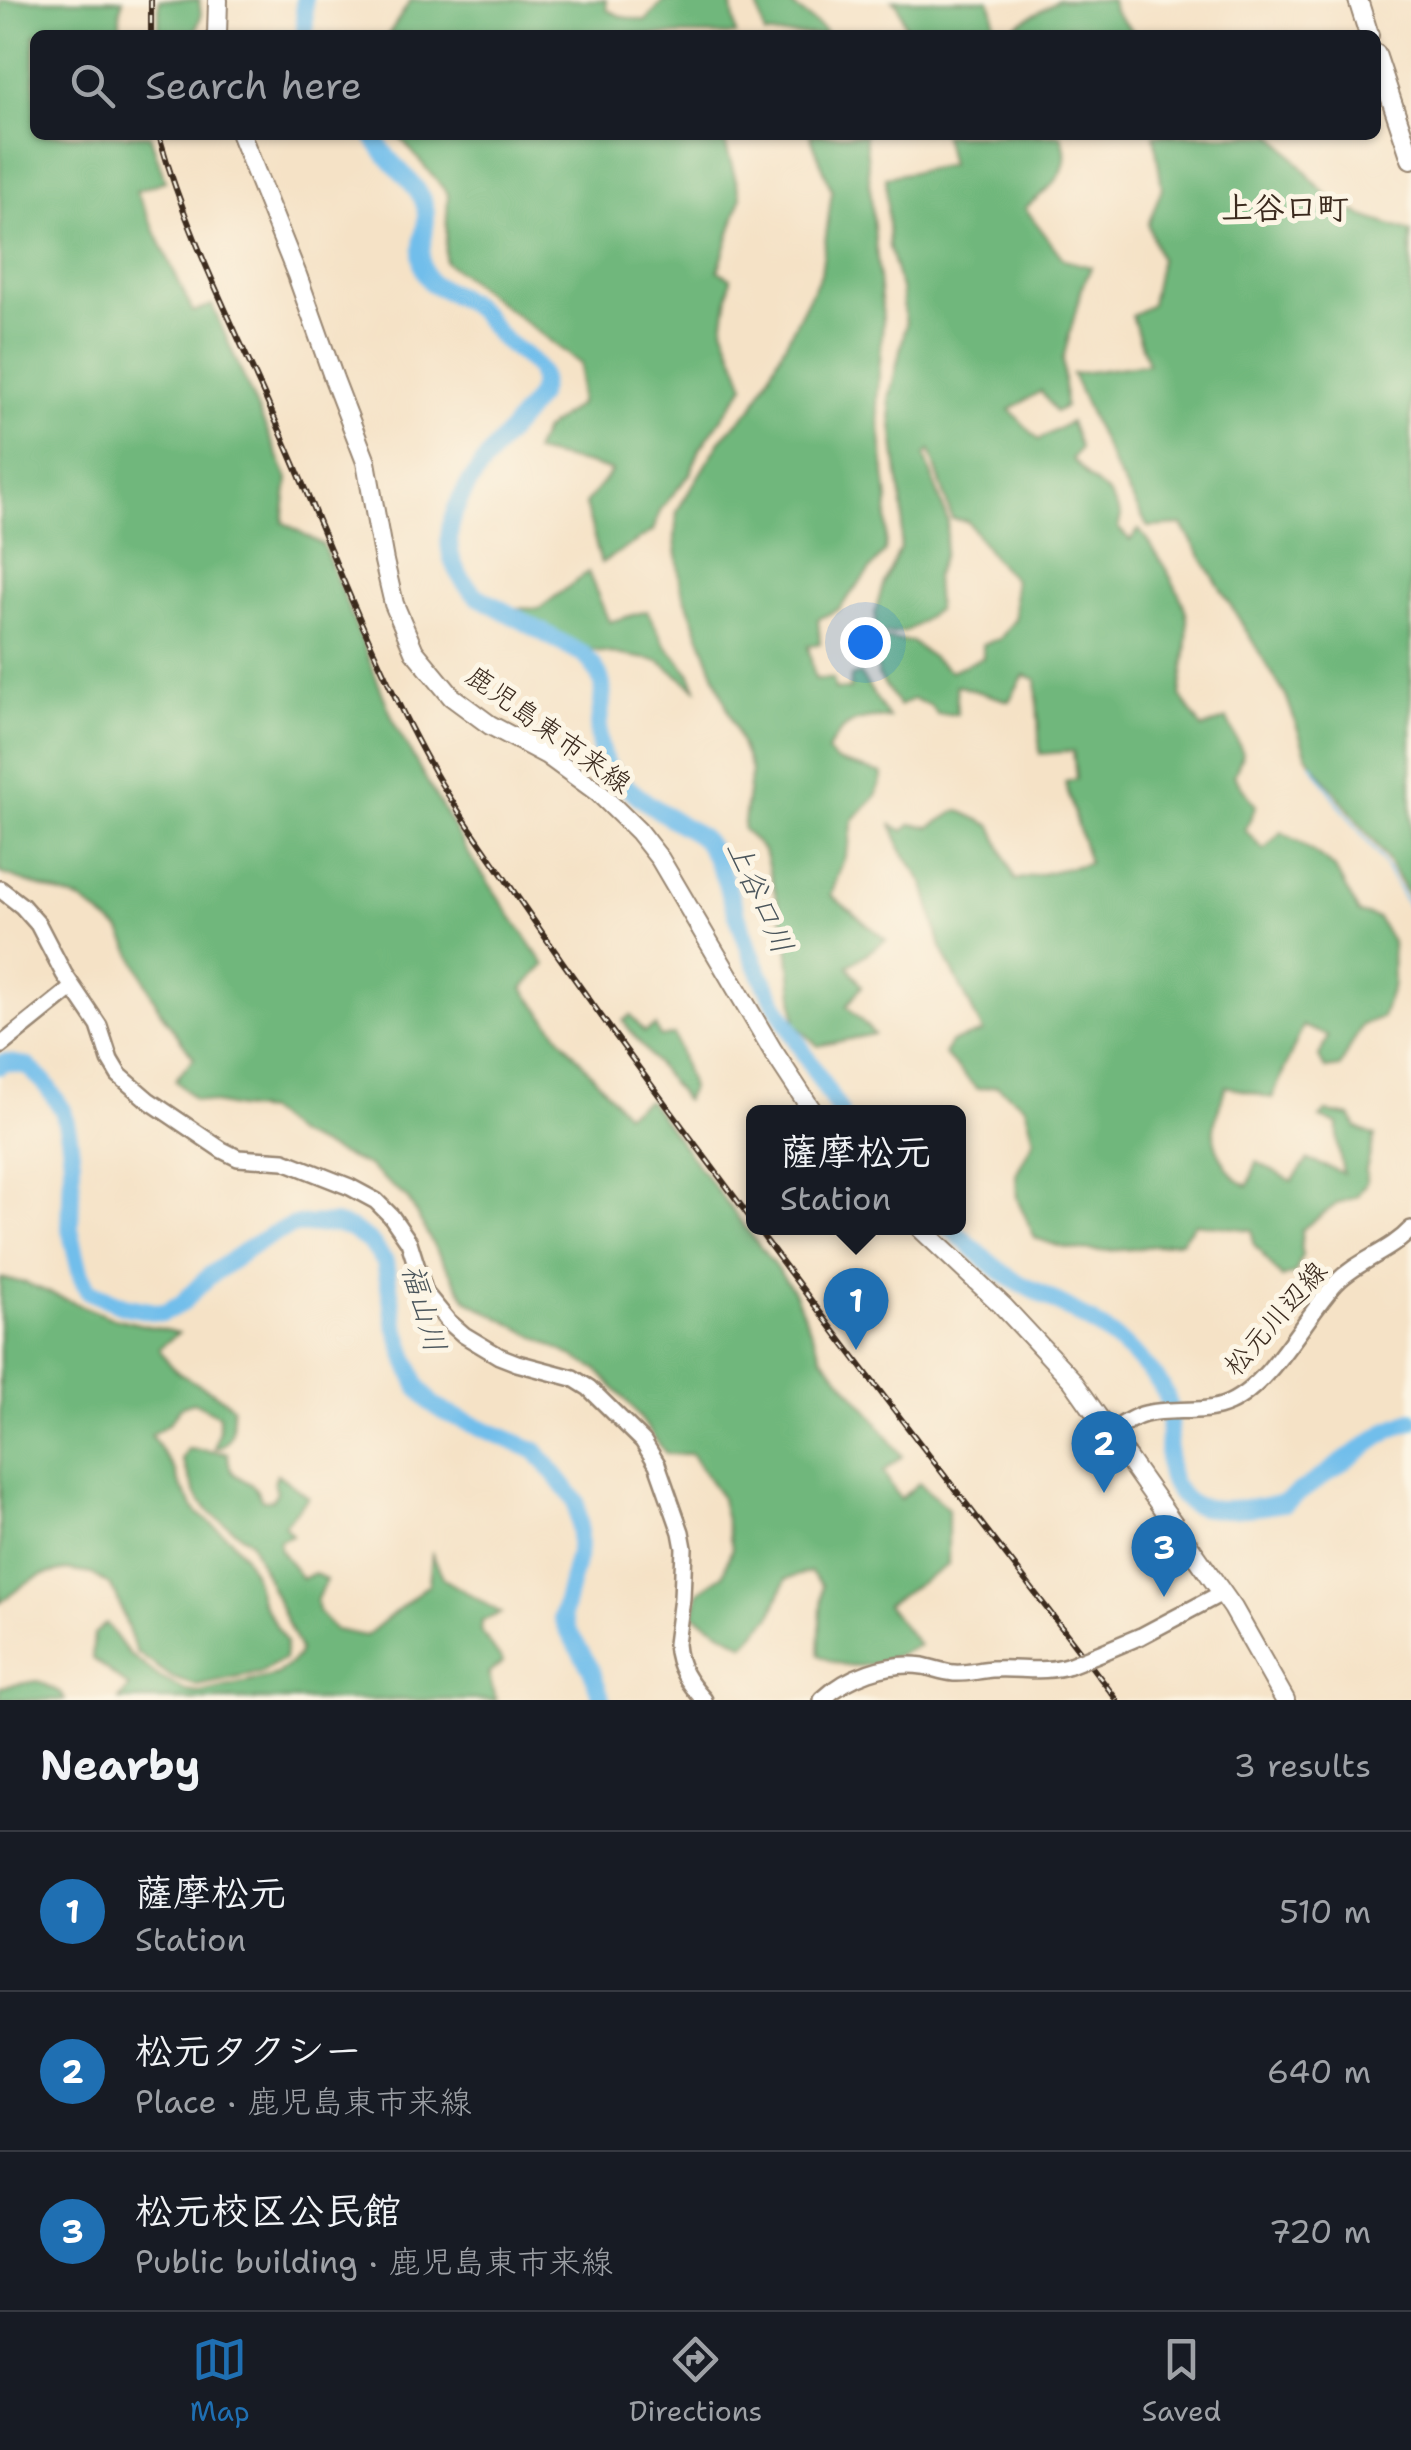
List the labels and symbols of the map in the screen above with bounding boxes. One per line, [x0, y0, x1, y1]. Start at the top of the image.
district label: 上谷口町 [1221, 186, 1349, 229]
your location [840, 617, 891, 668]
street label: 鹿児島東市来線 [459, 656, 639, 802]
water label: 上谷口川 [717, 834, 804, 960]
street label: 松元川辺線 [1215, 1253, 1335, 1383]
water label: 福山川 [392, 1259, 457, 1357]
pin: 1 [824, 1268, 888, 1350]
pin: 2 [1072, 1410, 1136, 1493]
pin: 3 [1132, 1514, 1196, 1597]

